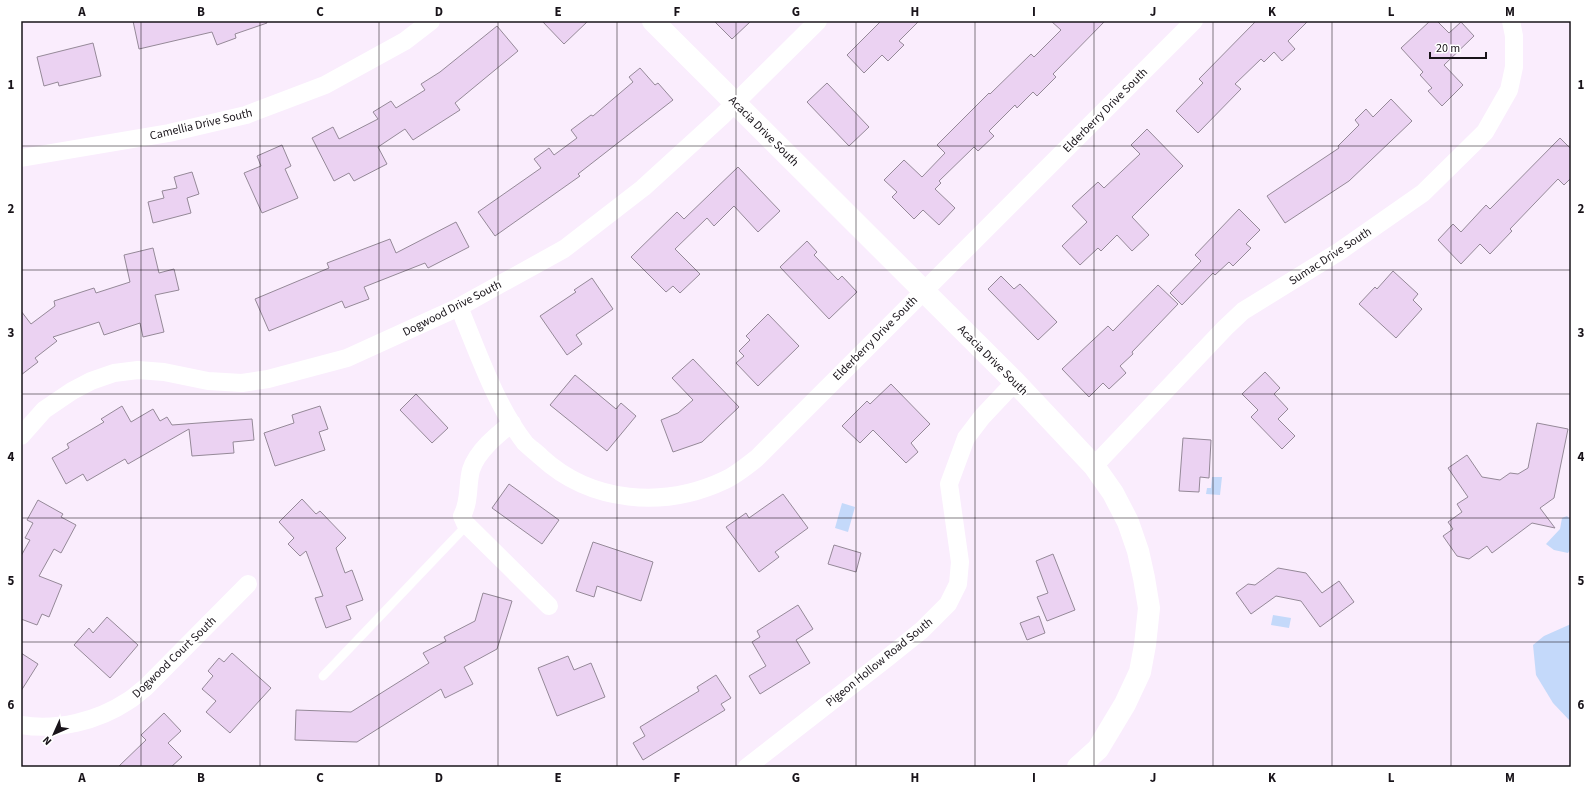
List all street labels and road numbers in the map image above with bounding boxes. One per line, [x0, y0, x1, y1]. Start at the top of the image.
street label: Elderberry Drive South [1059, 64, 1152, 157]
street label: Acacia Drive South [725, 92, 803, 170]
street label: Camellia Drive South [148, 104, 254, 145]
street label: Sumac Drive South [1286, 223, 1375, 289]
street label: Dogwood Drive South [400, 276, 505, 341]
street label: Elderberry Drive South [829, 292, 922, 385]
street label: Acacia Drive South [954, 321, 1032, 399]
street label: Dogwood Court South [128, 613, 220, 702]
street label: Pigeon Hollow Road South [822, 614, 936, 711]

